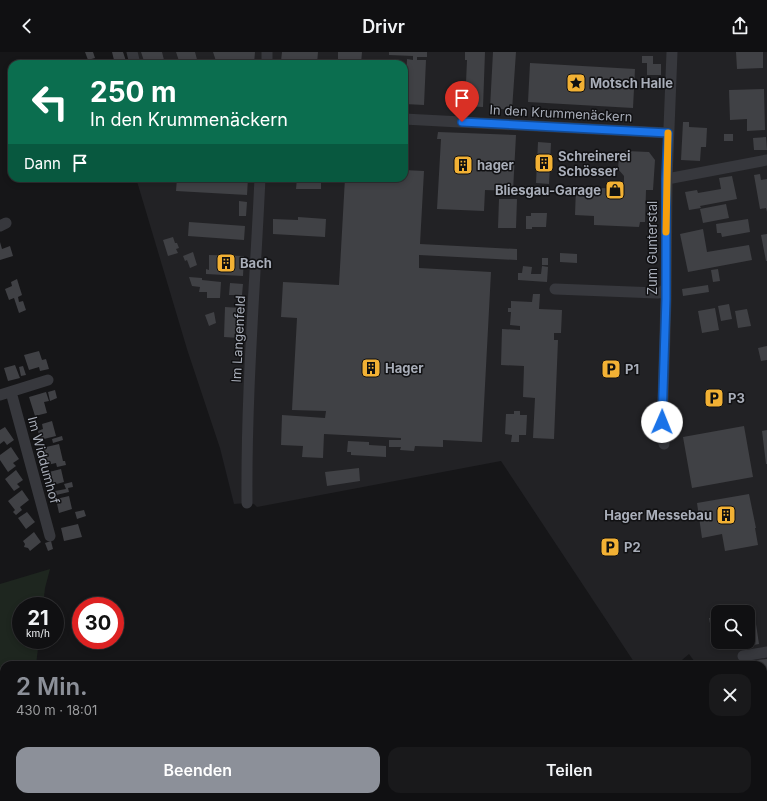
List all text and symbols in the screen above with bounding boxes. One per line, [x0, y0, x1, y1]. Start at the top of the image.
icon: back [16, 15, 38, 37]
icon: share [729, 15, 751, 37]
text: Drivr [362, 16, 405, 37]
place icon: Motsch Halle [565, 72, 587, 94]
text: 250 m [90, 75, 177, 109]
place label: Motsch Halle [590, 75, 673, 91]
icon: left [24, 76, 76, 128]
pin [445, 81, 479, 122]
icon: arrive [451, 87, 473, 109]
street label: In den Krummenäckern [489, 101, 633, 125]
text: In den Krummenäckern [90, 109, 288, 130]
place label: Schreinerei Schösser [558, 148, 631, 179]
icon: arrive [69, 152, 91, 174]
building icon: Schreinerei Schösser [533, 152, 555, 174]
text: Dann [24, 154, 61, 173]
building icon: hager [452, 154, 474, 176]
place label: hager [477, 157, 515, 173]
shop icon: Bliesgau-Garage [604, 179, 626, 201]
place label: Bliesgau-Garage [495, 182, 601, 198]
street label: Zum Gunterstal [644, 201, 660, 295]
building icon: Bach [215, 252, 237, 274]
place label: Bach [240, 255, 272, 271]
street label: Im Langenfeld [228, 295, 248, 383]
building icon: Hager [360, 357, 382, 379]
parking icon: P1 [600, 358, 622, 380]
place label: Hager [385, 360, 424, 376]
place label: P1 [625, 361, 639, 377]
parking icon: P3 [703, 387, 725, 409]
place label: P3 [728, 390, 745, 406]
position arrow [641, 401, 683, 443]
street label: Im Widdumhof [25, 415, 63, 506]
building icon: Hager Messebau [715, 504, 737, 526]
place label: Hager Messebau [604, 507, 712, 523]
parking icon: P2 [599, 536, 621, 558]
place label: P2 [624, 539, 641, 555]
speed limit sign: 30 [72, 597, 124, 649]
map controls [711, 605, 755, 649]
button: search [711, 605, 755, 649]
text: 21 [27, 606, 49, 630]
text: km/h [26, 627, 50, 639]
text: 2 Min. [16, 672, 88, 701]
button: close [709, 674, 751, 716]
text: 430 m · 18:01 [16, 702, 97, 718]
button: Beenden [16, 747, 380, 793]
button: Teilen [388, 747, 751, 793]

